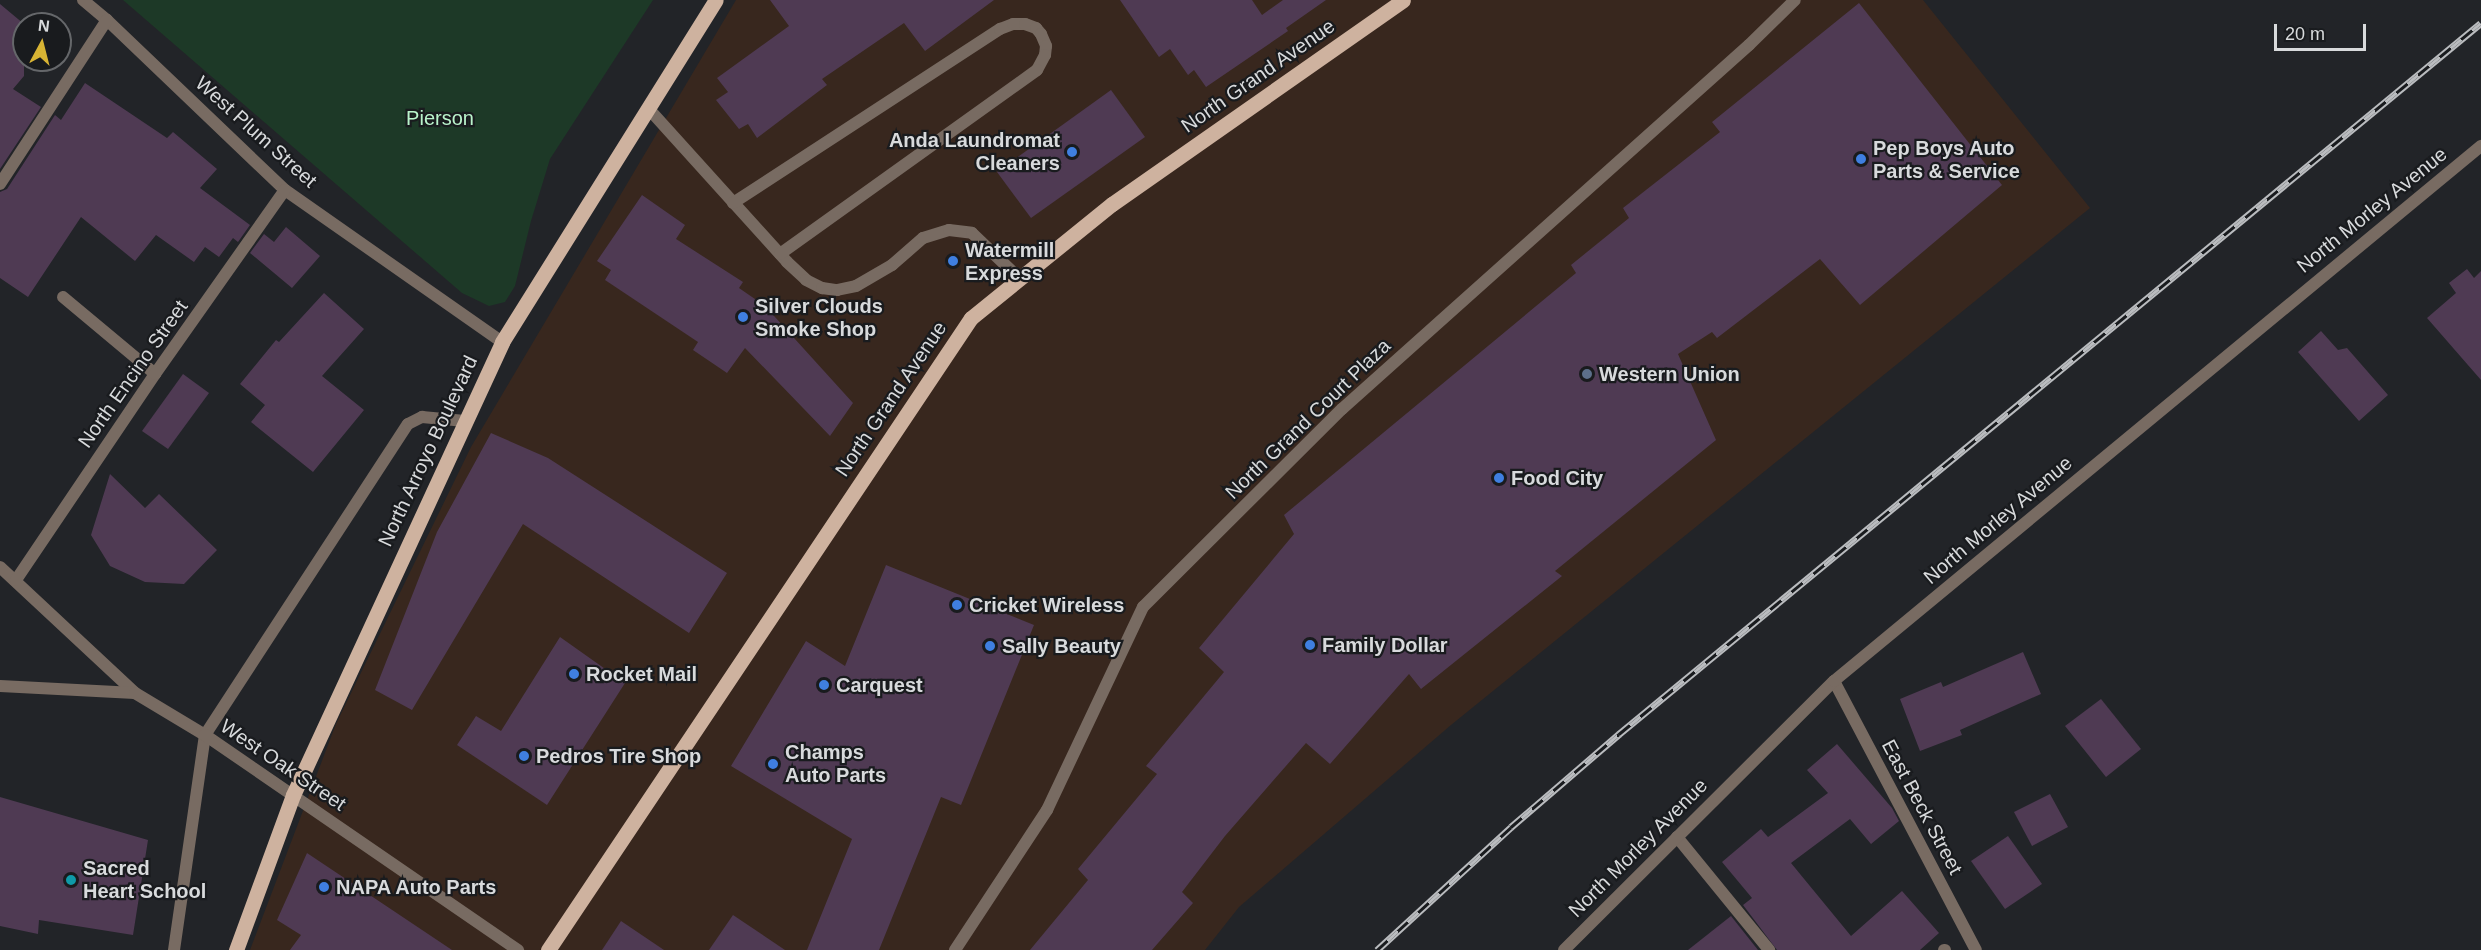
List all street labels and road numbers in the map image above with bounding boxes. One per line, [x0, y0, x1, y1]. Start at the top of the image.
street label: North Grand Avenue [1176, 14, 1340, 138]
street label: West Plum Street [190, 71, 322, 193]
street label: North Morley Avenue [2292, 142, 2452, 278]
street label: North Encino Street [73, 296, 193, 452]
street label: North Grand Avenue [830, 316, 952, 482]
street label: North Grand Court Plaza [1221, 334, 1395, 504]
street label: North Arroyo Boulevard [373, 351, 483, 551]
street label: North Morley Avenue [1918, 451, 2078, 589]
street label: West Oak Street [216, 714, 350, 816]
street label: East Beck Street [1876, 736, 1968, 878]
street label: North Morley Avenue [1563, 773, 1713, 923]

